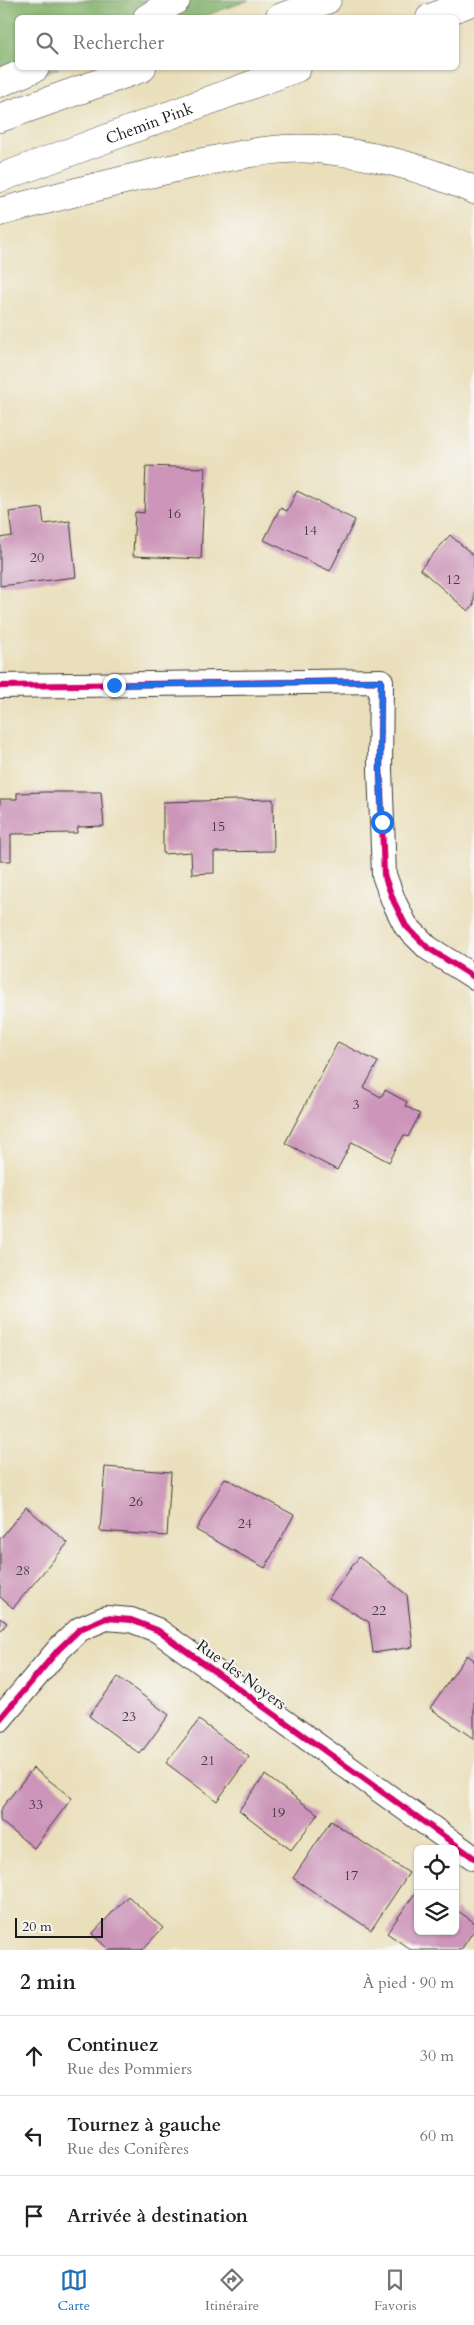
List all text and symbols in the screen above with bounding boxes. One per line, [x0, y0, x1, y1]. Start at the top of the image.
search box [15, 15, 459, 70]
icon: search [33, 29, 61, 57]
text: Rechercher [73, 30, 164, 56]
street label: Chemin Pink [103, 97, 197, 150]
house number: 16 [167, 504, 181, 523]
house number: 14 [303, 521, 317, 540]
house number: 20 [30, 548, 44, 567]
house number: 12 [446, 570, 460, 589]
route end [103, 674, 126, 697]
route start [371, 811, 394, 834]
house number: 15 [211, 817, 225, 836]
house number: 3 [352, 1095, 360, 1114]
house number: 26 [129, 1492, 143, 1511]
house number: 24 [238, 1514, 252, 1533]
house number: 28 [16, 1561, 30, 1580]
house number: 22 [372, 1601, 386, 1620]
street label: Rue des Noyers [192, 1635, 291, 1715]
house number: 23 [122, 1707, 136, 1726]
house number: 21 [201, 1751, 215, 1770]
house number: 33 [29, 1795, 43, 1814]
house number: 19 [271, 1803, 285, 1822]
map controls [414, 1845, 459, 1935]
button: locate [414, 1845, 459, 1890]
house number: 17 [344, 1866, 358, 1885]
button: layers [414, 1890, 459, 1935]
scale bar [15, 1915, 102, 1938]
text: 20 m [22, 1917, 52, 1936]
text: 2 min [20, 1968, 76, 1997]
text: À pied · 90 m [363, 1972, 454, 1994]
text: Continuez [67, 2032, 158, 2058]
icon: ahead [20, 2042, 48, 2070]
text: 30 m [420, 2045, 454, 2067]
text: Rue des Pommiers [67, 2058, 192, 2080]
text: Tournez à gauche [67, 2112, 221, 2138]
icon: left [20, 2122, 48, 2150]
text: 60 m [420, 2125, 454, 2147]
text: Rue des Conifères [67, 2138, 189, 2160]
icon: arrive [20, 2202, 48, 2230]
text: Arrivée à destination [67, 2203, 248, 2229]
tab: Carte [57, 2266, 90, 2315]
tab: Itinéraire [205, 2266, 259, 2315]
tab: Favoris [374, 2266, 417, 2315]

